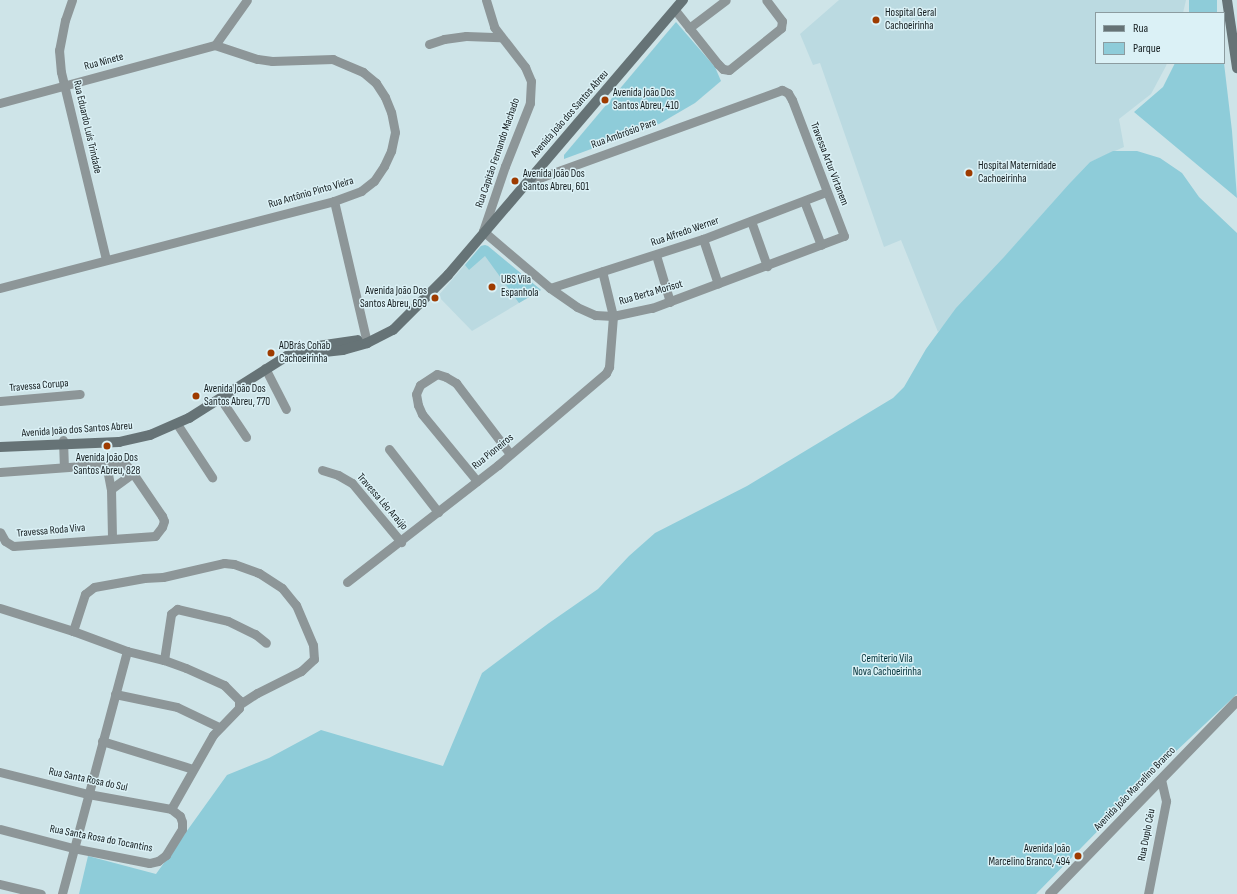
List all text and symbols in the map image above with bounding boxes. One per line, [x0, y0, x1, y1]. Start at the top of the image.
place label: Hospital Geral Cachoeirinha [885, 7, 936, 33]
legend [1095, 12, 1225, 64]
marker: Hospital Geral Cachoeirinha [870, 14, 882, 26]
text: Rua [1133, 21, 1148, 36]
text: Parque [1133, 41, 1161, 56]
street label: Rua Ninete [83, 50, 125, 74]
street label: Avenida João dos Santos Abreu [528, 68, 612, 160]
street label: Rua Eduardo Luís Trindade [70, 79, 104, 175]
place label: Avenida João Dos Santos Abreu, 410 [613, 87, 679, 113]
marker: Avenida João Dos Santos Abreu, 410 [600, 95, 610, 105]
street label: Rua Capitão Fernando Machado [473, 97, 523, 209]
street label: Rua Ambrósio Pare [590, 116, 658, 152]
street label: Travessa Artur Virtanem [807, 120, 851, 208]
place label: Hospital Maternidade Cachoeirinha [978, 160, 1056, 186]
marker: Hospital Maternidade Cachoeirinha [963, 167, 975, 179]
place label: Avenida João Dos Santos Abreu, 601 [523, 168, 589, 194]
street label: Rua Antônio Pinto Vieira [267, 175, 355, 211]
marker: Avenida João Dos Santos Abreu, 601 [510, 176, 520, 186]
street label: Rua Alfredo Werner [649, 214, 721, 250]
place label: UBS Vila Espanhola [501, 274, 539, 300]
street label: Rua Berta Morisot [618, 278, 684, 308]
marker: UBS Vila Espanhola [486, 281, 498, 293]
place label: Avenida João Dos Santos Abreu, 609 [360, 285, 427, 311]
marker: Avenida João Dos Santos Abreu, 609 [430, 293, 440, 303]
place label: ADBrás Cohab Cachoeirinha [279, 340, 330, 366]
marker: ADBrás Cohab Cachoeirinha [266, 348, 276, 358]
street label: Travessa Corupa [9, 377, 69, 395]
place label: Avenida João Dos Santos Abreu, 770 [204, 383, 270, 409]
marker: Avenida João Dos Santos Abreu, 770 [191, 391, 201, 401]
street label: Avenida João dos Santos Abreu [21, 420, 133, 440]
street label: Rua Pioneiros [470, 431, 516, 473]
marker: Avenida João Dos Santos Abreu, 828 [102, 441, 112, 451]
place label: Avenida João Dos Santos Abreu, 828 [74, 452, 140, 478]
street label: Travessa Léo Araújo [354, 471, 410, 533]
street label: Travessa Roda Viva [16, 521, 86, 541]
park label: Cemiterio Vila Nova Cachoeirinha [853, 653, 921, 679]
street label: Avenida João Marcelino Branco [1092, 744, 1178, 834]
street label: Rua Santa Rosa do Sul [47, 765, 129, 795]
street label: Rua Duplo Céu [1135, 808, 1159, 862]
street label: Rua Santa Rosa do Tocantins [48, 823, 154, 855]
place label: Avenida João Marcelino Branco, 494 [988, 843, 1070, 869]
marker: Avenida João Marcelino Branco, 494 [1073, 851, 1083, 861]

